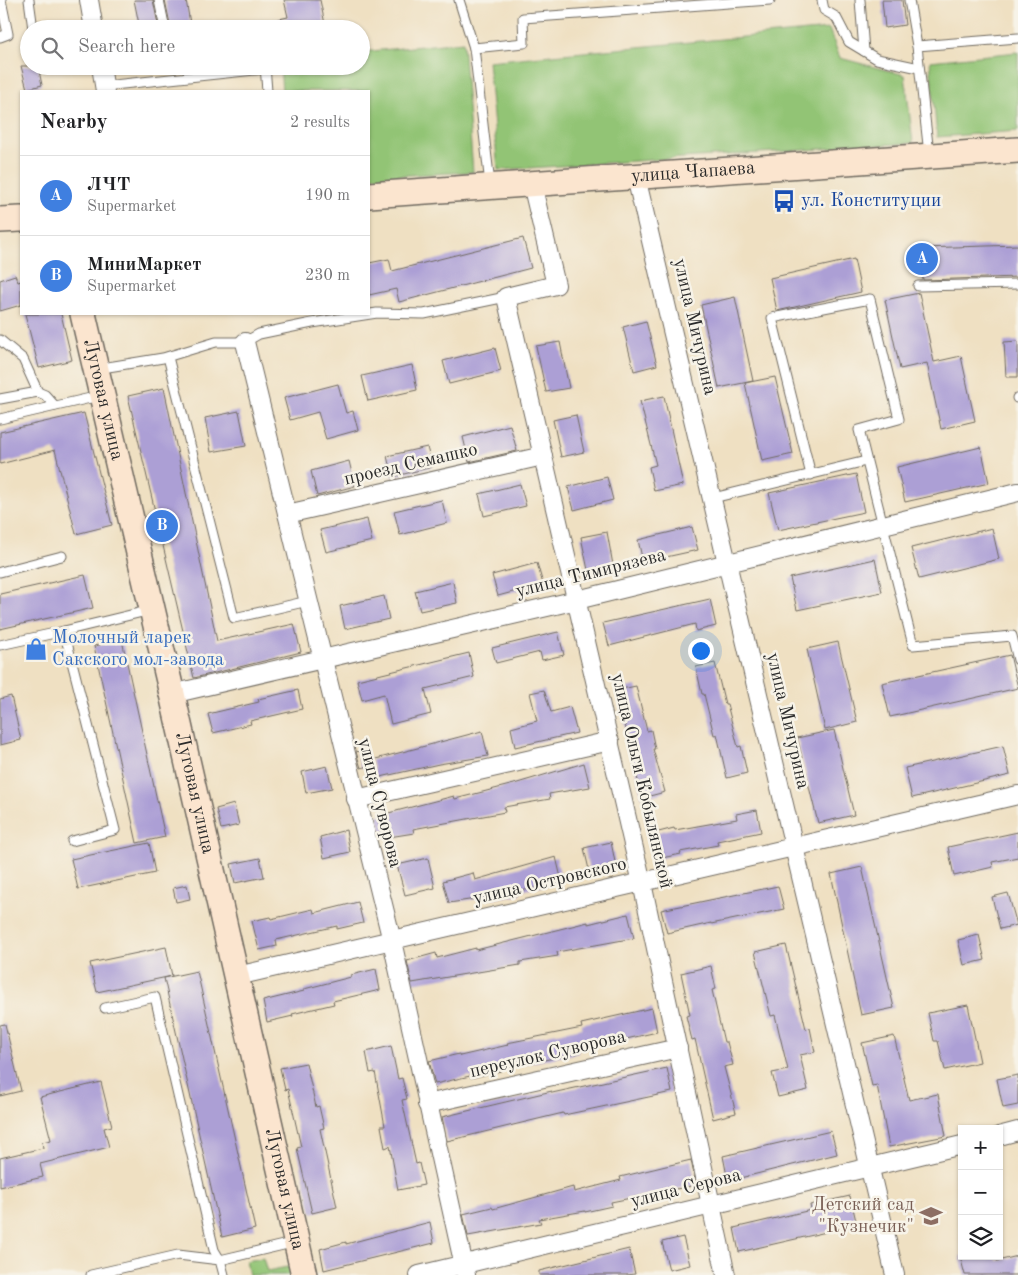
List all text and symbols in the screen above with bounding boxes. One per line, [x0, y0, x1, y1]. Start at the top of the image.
search box [20, 20, 370, 75]
icon: search [38, 34, 66, 62]
text: Search here [78, 38, 175, 57]
text: Nearby [40, 112, 108, 133]
text: 2 results [290, 115, 350, 131]
street label: улица Чапаева [631, 159, 757, 186]
text: ЛЧТ [87, 176, 130, 195]
text: A [50, 188, 62, 204]
text: 190 m [305, 188, 350, 204]
bus stop icon: ул. Конституции [771, 188, 797, 214]
place label: ул. Конституции [801, 192, 941, 211]
text: Supermarket [87, 199, 176, 215]
pin: A [906, 240, 938, 278]
text: МиниМаркет [87, 256, 201, 275]
street label: улица Мичурина [669, 257, 719, 398]
text: B [50, 268, 62, 284]
text: 230 m [305, 268, 350, 284]
text: Supermarket [87, 279, 176, 295]
street label: Луговая улица [80, 337, 127, 463]
street label: проезд Семашко [342, 440, 480, 490]
pin: B [146, 507, 178, 545]
street label: улица Тимирязева [514, 546, 669, 602]
place label: Молочный ларек Сакского мол-завода [52, 629, 225, 670]
shop icon: Молочный ларек Сакского мол-завода [23, 636, 49, 662]
your location [688, 638, 714, 664]
street label: улица Мичурина [762, 651, 812, 792]
street label: улица Ольги Кобылянской [607, 671, 675, 891]
street label: Луговая улица [172, 731, 218, 856]
street label: улица Суворова [354, 736, 404, 870]
street label: улица Островского [471, 855, 629, 909]
street label: переулок Суворова [468, 1028, 629, 1082]
map controls [958, 1125, 1003, 1260]
button: + [958, 1125, 1003, 1170]
street label: Луговая улица [261, 1127, 308, 1252]
street label: улица Серова [629, 1166, 744, 1212]
button: − [958, 1170, 1003, 1215]
place label: Детский сад "Кузнечик" [812, 1196, 915, 1237]
school or university icon: Детский сад "Кузнечик" [918, 1203, 944, 1229]
button: layers [958, 1215, 1003, 1260]

